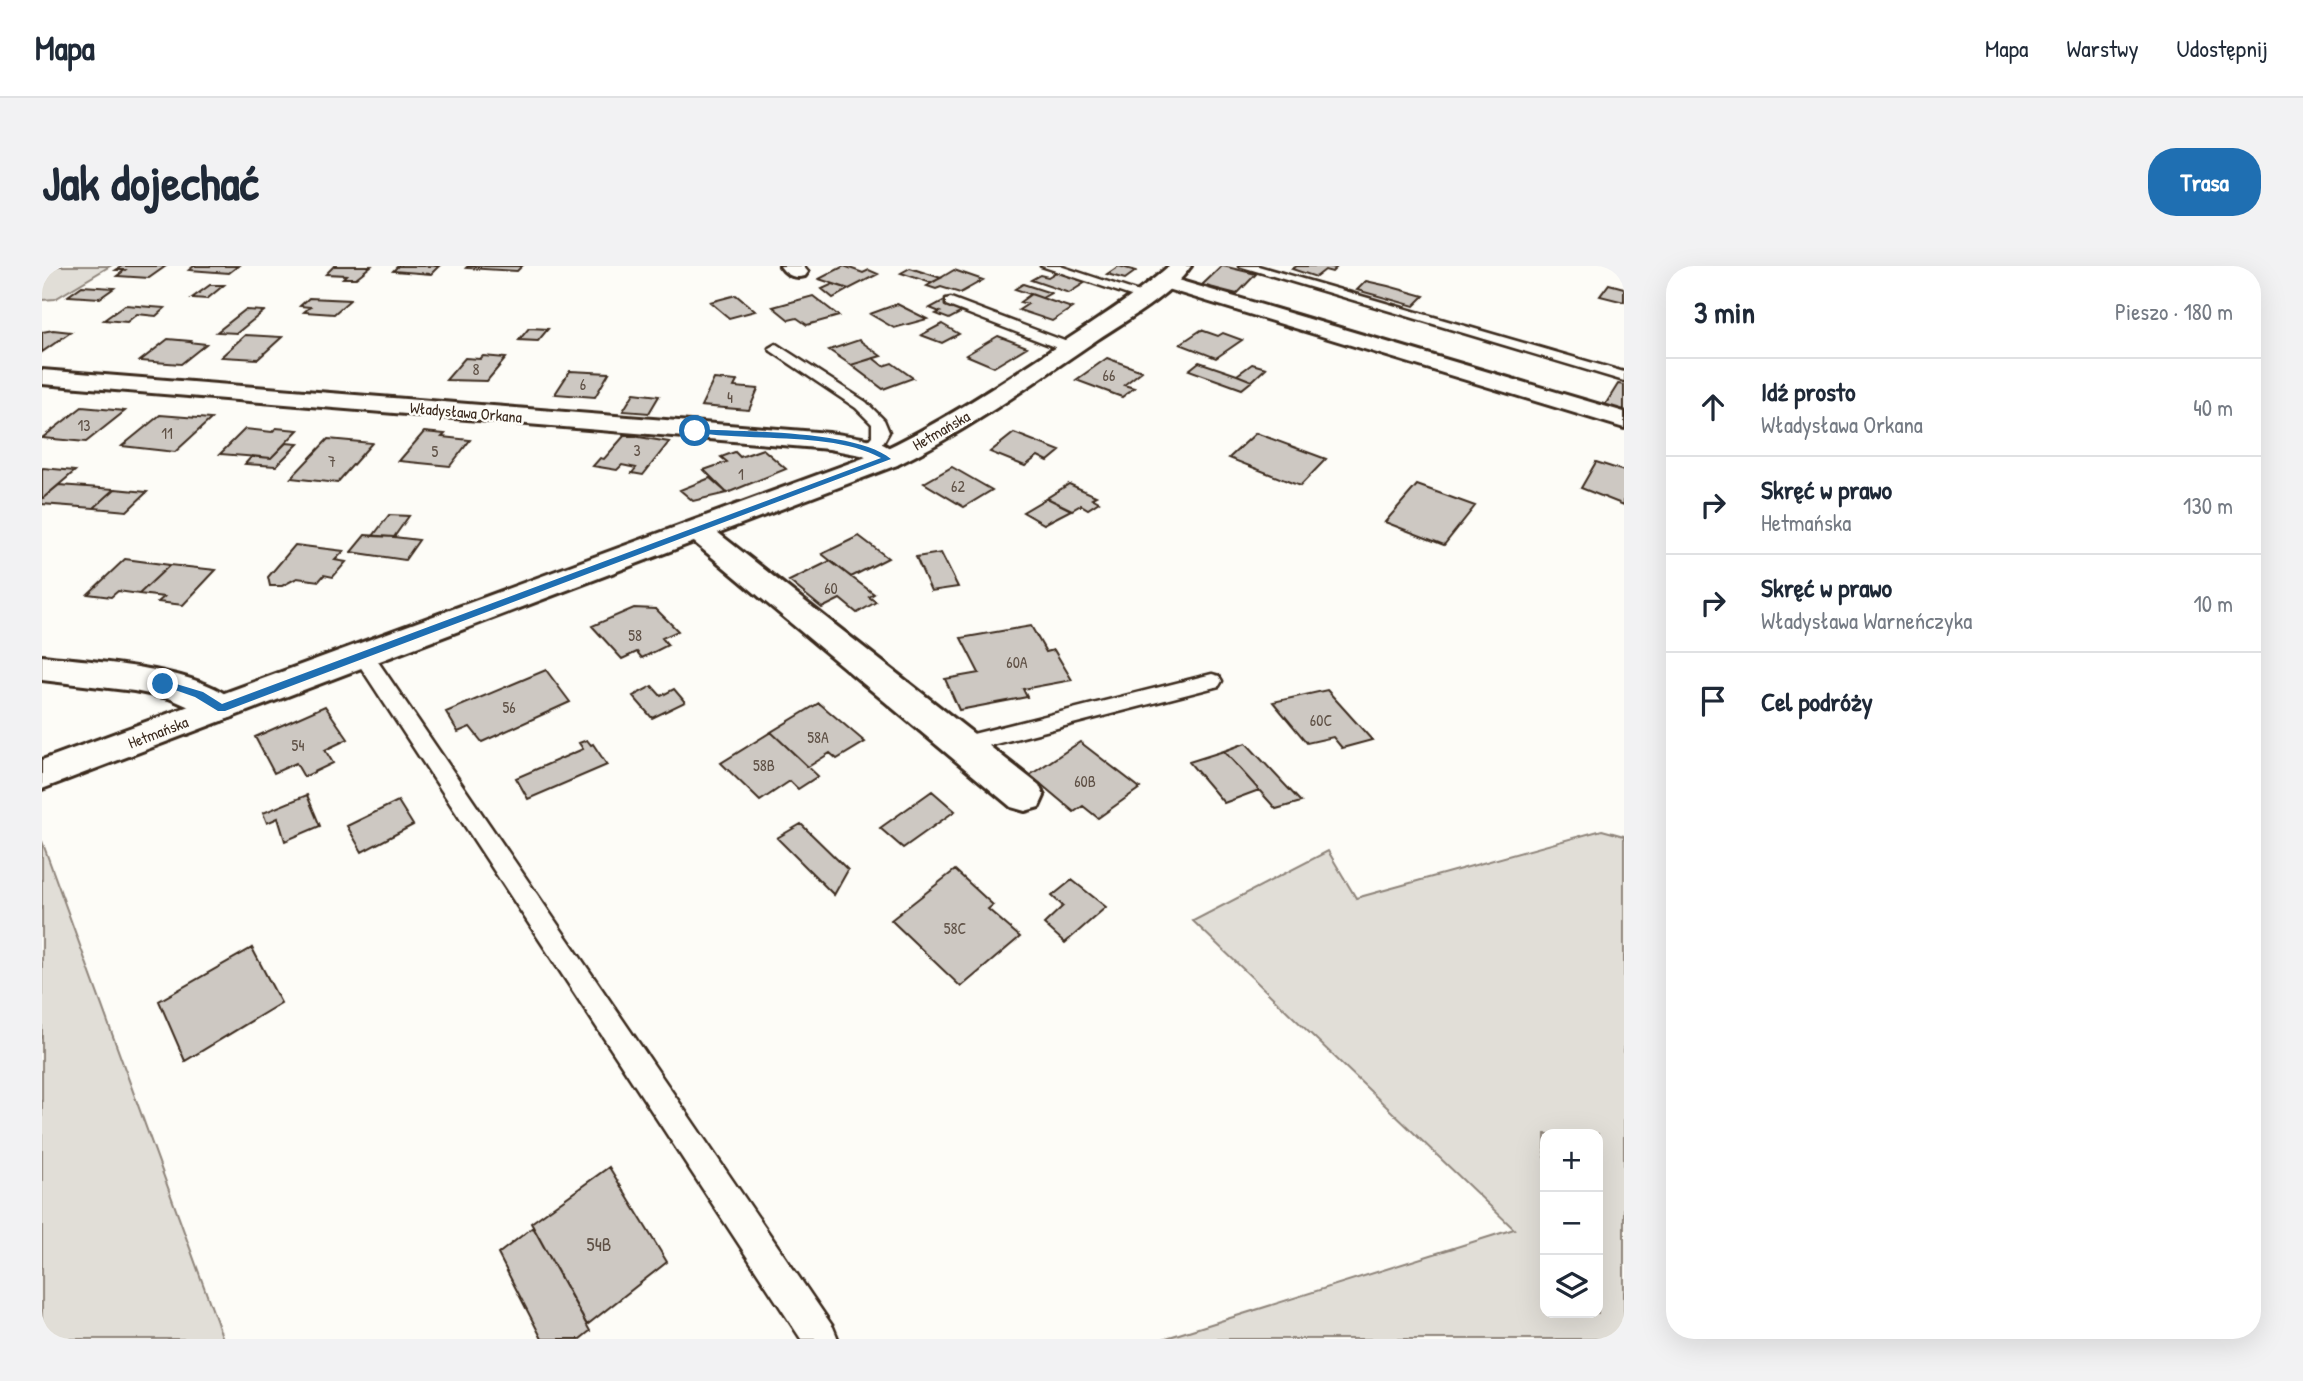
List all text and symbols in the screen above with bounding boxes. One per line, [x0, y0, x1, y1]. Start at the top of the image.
text: Mapa [35, 26, 95, 70]
text: Mapa [1985, 32, 2028, 64]
text: Warstwy [2066, 32, 2139, 64]
text: Udostępnij [2177, 32, 2268, 64]
button: Trasa [2148, 148, 2261, 216]
text: Jak dojechać [42, 149, 259, 215]
text: 3 min [1694, 292, 1755, 332]
text: Pieszo · 180 m [2115, 296, 2233, 327]
house number: 8 [473, 358, 480, 380]
house number: 66 [1103, 364, 1115, 386]
house number: 6 [580, 373, 586, 395]
text: Idź prosto [1761, 374, 1855, 409]
house number: 4 [727, 386, 733, 408]
icon: ahead [1694, 388, 1732, 426]
text: 40 m [2193, 392, 2233, 423]
street label: Władysława Orkana [409, 396, 523, 428]
street label: Hetmańska [908, 405, 974, 455]
text: Władysława Orkana [1761, 409, 1923, 440]
house number: 13 [78, 414, 90, 436]
route start [679, 415, 710, 446]
house number: 11 [161, 422, 173, 444]
house number: 3 [633, 439, 641, 461]
house number: 5 [432, 440, 439, 462]
house number: 7 [328, 450, 336, 472]
house number: 1 [738, 463, 744, 485]
text: Skręć w prawo [1761, 472, 1892, 507]
house number: 62 [951, 475, 965, 497]
icon: right [1694, 486, 1732, 524]
text: 130 m [2183, 490, 2233, 521]
text: Hetmańska [1761, 507, 1851, 538]
text: Skręć w prawo [1761, 570, 1892, 605]
house number: 60 [824, 577, 838, 599]
icon: right [1694, 584, 1732, 622]
text: 10 m [2193, 588, 2233, 619]
text: Władysława Warneńczyka [1761, 605, 1972, 636]
house number: 58 [628, 624, 642, 646]
house number: 60A [1006, 651, 1028, 673]
route end [147, 668, 178, 699]
icon: arrive [1694, 682, 1732, 720]
text: Cel podróży [1761, 684, 1873, 719]
house number: 56 [502, 696, 516, 718]
house number: 60C [1310, 709, 1332, 731]
street label: Hetmańska [125, 710, 191, 754]
house number: 58A [807, 726, 829, 748]
house number: 54 [292, 734, 304, 756]
house number: 58B [753, 754, 775, 776]
house number: 60B [1074, 770, 1096, 792]
house number: 58C [944, 917, 966, 939]
map controls [1540, 1129, 1603, 1318]
button: + [1540, 1129, 1603, 1192]
button: − [1540, 1192, 1603, 1255]
house number: 54B [587, 1231, 611, 1257]
button: layers [1540, 1255, 1603, 1318]

